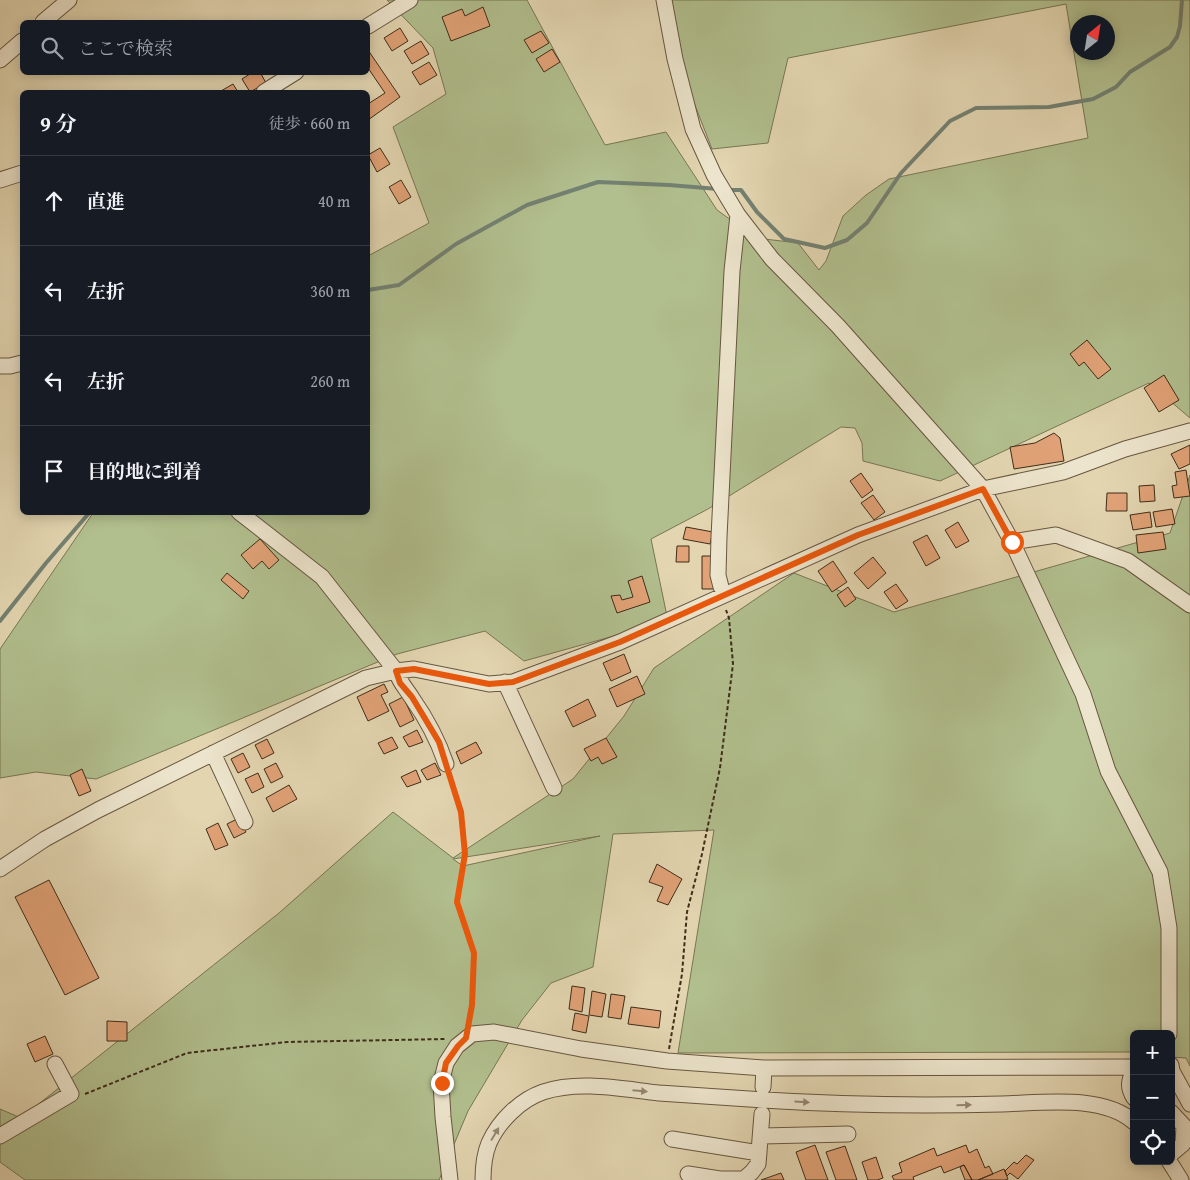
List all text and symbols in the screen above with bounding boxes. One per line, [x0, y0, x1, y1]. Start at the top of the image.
north arrow [1070, 15, 1115, 60]
search box [20, 20, 370, 75]
icon: search [38, 34, 66, 62]
text: ここで検索 [78, 34, 173, 62]
text: 9 分 [40, 108, 77, 139]
text: 徒歩 · 660 m [269, 111, 350, 135]
icon: ahead [40, 187, 68, 215]
text: 直進 [87, 187, 125, 215]
text: 40 m [318, 189, 350, 213]
icon: left [40, 277, 68, 305]
text: 左折 [87, 277, 125, 305]
text: 360 m [310, 279, 350, 303]
icon: left [40, 367, 68, 395]
text: 左折 [87, 367, 125, 395]
text: 260 m [310, 369, 350, 393]
icon: arrive [40, 457, 68, 485]
text: 目的地に到着 [87, 457, 201, 485]
route start [1001, 531, 1024, 554]
map controls [1130, 1030, 1175, 1165]
button: + [1130, 1030, 1175, 1075]
route end [431, 1072, 454, 1095]
button: − [1130, 1075, 1175, 1120]
one-way arrow [632, 1087, 648, 1095]
one-way arrow [794, 1099, 810, 1107]
one-way arrow [956, 1101, 972, 1109]
button: locate [1130, 1120, 1175, 1165]
one-way arrow [490, 1127, 499, 1140]

